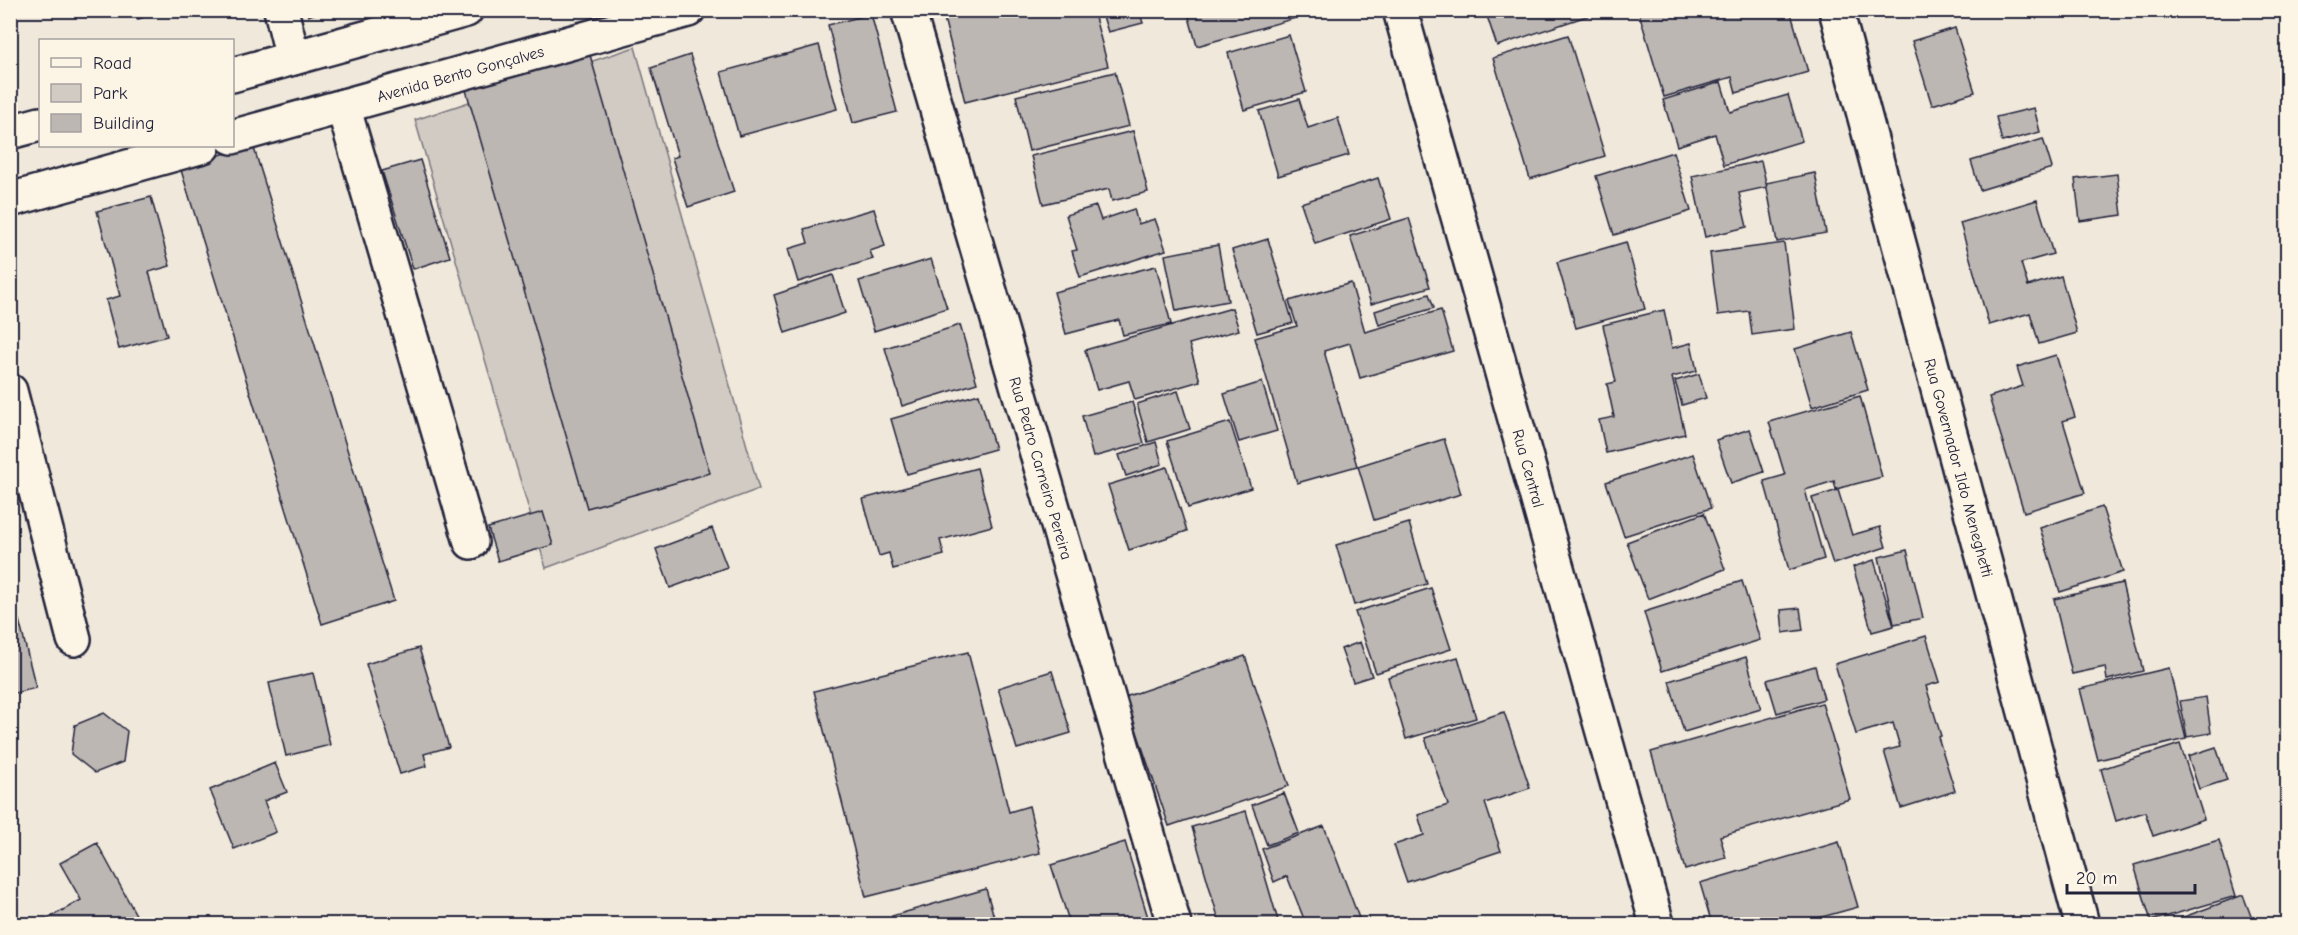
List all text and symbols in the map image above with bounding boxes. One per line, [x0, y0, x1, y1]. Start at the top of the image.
legend [39, 39, 234, 147]
street label: Avenida Bento Gonçalves [375, 42, 546, 106]
text: Road [93, 53, 132, 74]
text: Park [93, 83, 128, 104]
text: Building [93, 113, 155, 134]
street label: Rua Governador Ildo Meneghetti [1920, 357, 1996, 579]
street label: Rua Pedro Carneiro Pereira [1005, 375, 1075, 562]
street label: Rua Central [1508, 427, 1547, 510]
scale bar [2067, 857, 2194, 895]
text: 20 m [2076, 868, 2117, 889]

